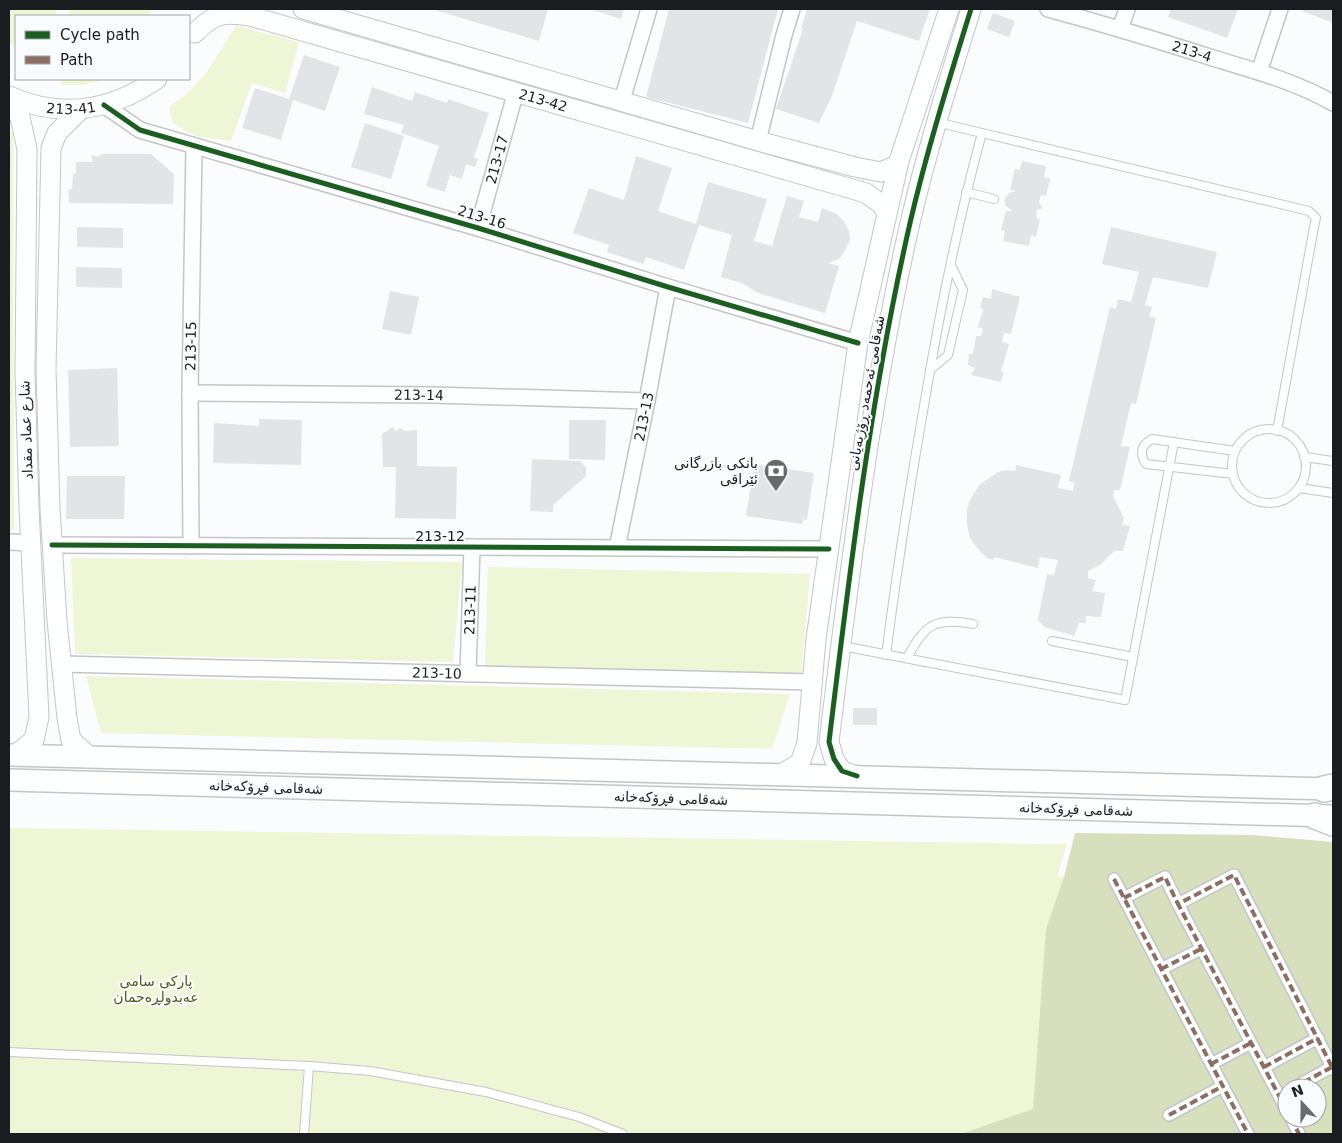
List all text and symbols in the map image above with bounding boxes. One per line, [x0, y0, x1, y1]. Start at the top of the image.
legend [15, 15, 190, 80]
text: Cycle path [60, 26, 140, 44]
street label: 213-4 [1170, 38, 1214, 65]
text: Path [60, 51, 93, 69]
street label: 213-42 [517, 86, 569, 115]
street label: 213-41 [45, 99, 97, 117]
street label: 213-17 [483, 134, 511, 186]
street label: 213-16 [456, 202, 508, 232]
street label: شەقامی ئەحمەد ڕۆژبەیانی [844, 314, 889, 472]
street label: 213-15 [182, 321, 199, 371]
street label: شارع عماد مقداد [16, 380, 37, 480]
street label: 213-14 [394, 387, 444, 403]
street label: 213-13 [631, 391, 656, 443]
place label: بانکی بازرگانی ئێراقی [674, 455, 758, 488]
bank icon: بانکی بازرگانی ئێراقی [763, 458, 789, 492]
street label: 213-12 [415, 528, 465, 544]
street label: 213-11 [461, 585, 479, 635]
street label: 213-10 [412, 664, 462, 682]
street label: شەقامی فڕۆکەخانە [209, 777, 323, 798]
street label: شەقامی فڕۆکەخانە [614, 788, 728, 809]
street label: شەقامی فڕۆکەخانە [1019, 799, 1133, 820]
park label: پارکی سامی عەبدولڕەحمان [113, 973, 199, 1006]
north arrow [1277, 1078, 1327, 1128]
text: N [1289, 1081, 1306, 1100]

